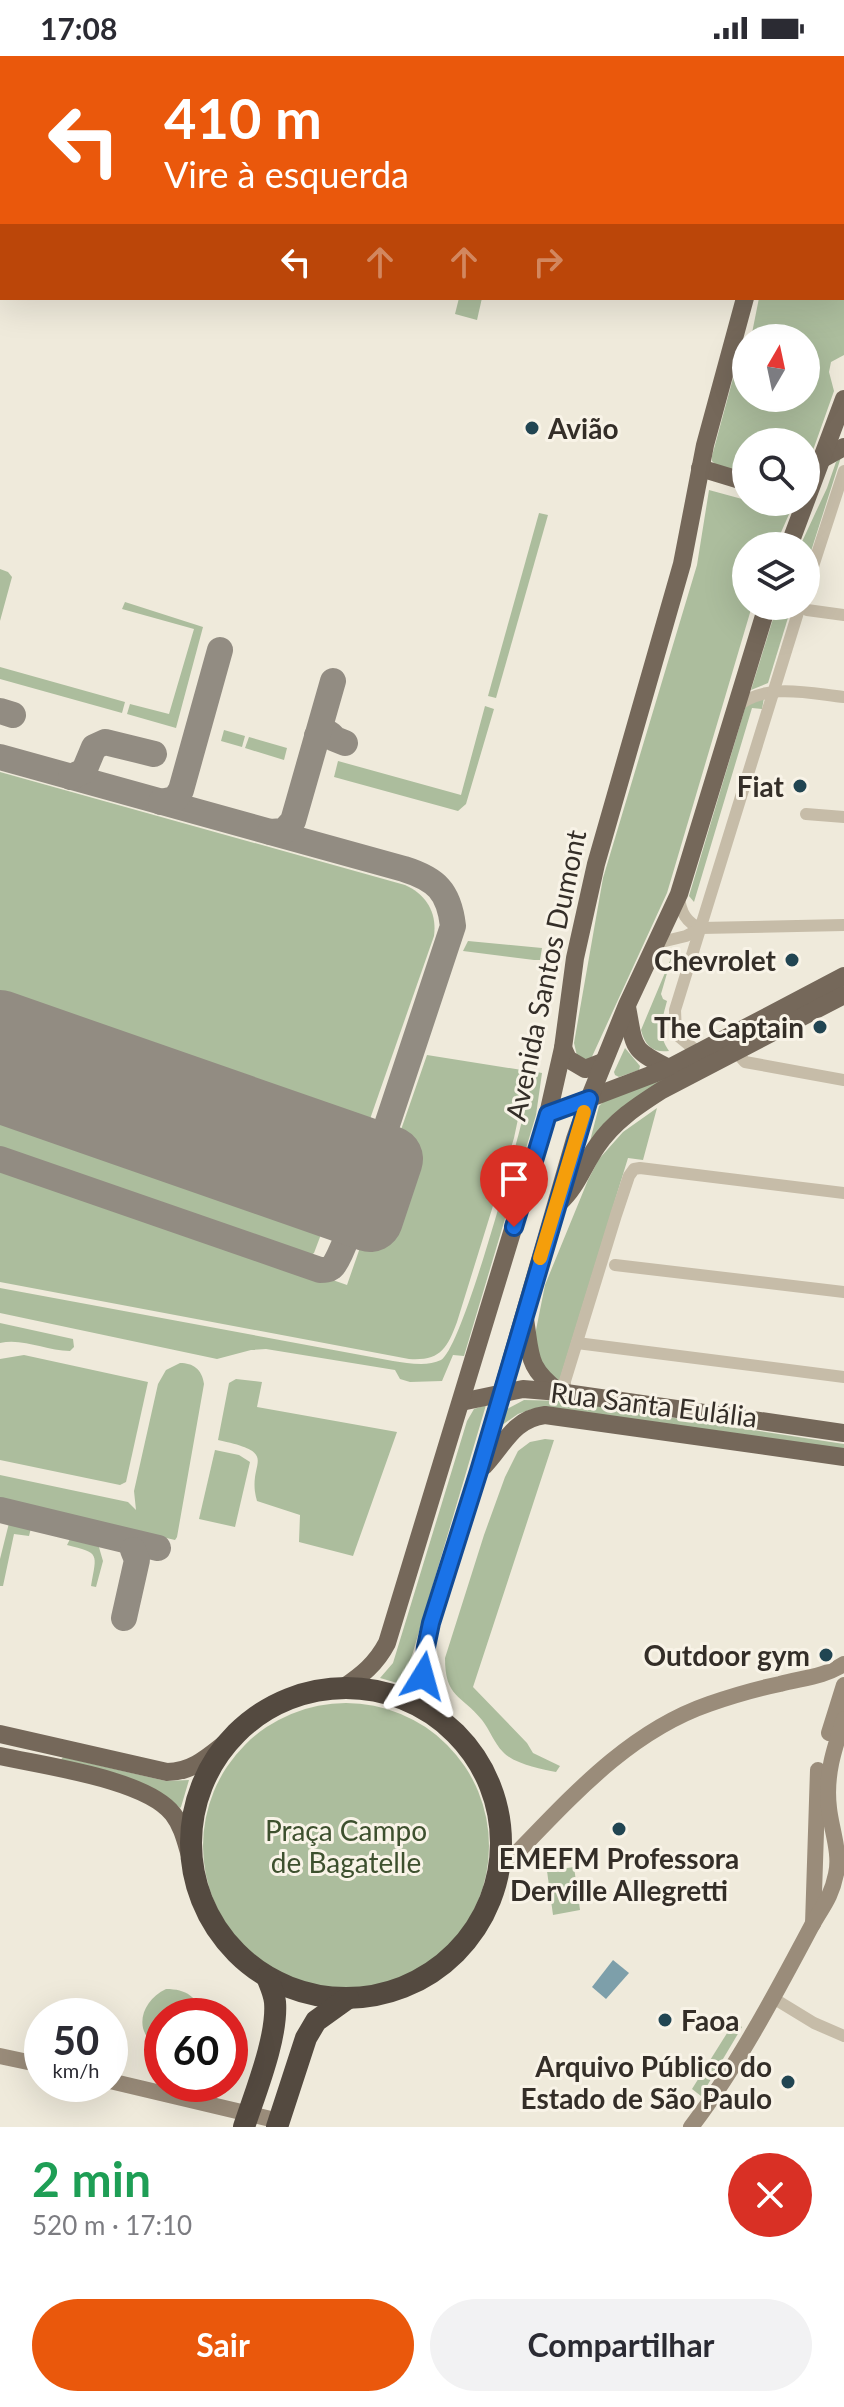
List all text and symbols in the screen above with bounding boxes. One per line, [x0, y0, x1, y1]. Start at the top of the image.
text: 17:08 [40, 10, 117, 46]
text: 410 m [164, 84, 322, 151]
icon: left [32, 88, 136, 192]
text: Vire à esquerda [164, 152, 409, 196]
icon: left [274, 240, 318, 284]
icon: ahead [358, 240, 402, 284]
icon: ahead [442, 240, 486, 284]
icon: right [526, 240, 570, 284]
north arrow [732, 324, 820, 412]
map controls [732, 324, 820, 620]
place label: Avião [547, 411, 618, 445]
marker: Avião [523, 419, 541, 437]
button: search [732, 428, 820, 516]
button: layers [732, 532, 820, 620]
place label: Fiat [737, 769, 785, 803]
marker: Fiat [791, 777, 809, 795]
street label: Avenida Santos Dumont [498, 827, 592, 1123]
place label: Chevrolet [654, 943, 777, 977]
marker: Chevrolet [783, 951, 801, 969]
place label: The Captain [654, 1010, 804, 1044]
marker: The Captain [811, 1018, 829, 1036]
pin [480, 1145, 548, 1227]
icon: arrive [492, 1157, 536, 1201]
street label: Rua Santa Eulália [549, 1374, 759, 1434]
position arrow [381, 1634, 465, 1718]
place label: Outdoor gym [644, 1638, 810, 1672]
marker: Outdoor gym [817, 1646, 835, 1664]
park label: Praça Campo de Bagatelle [265, 1813, 427, 1879]
marker: EMEFM Professora Derville Allegretti [610, 1820, 628, 1838]
place label: EMEFM Professora Derville Allegretti [499, 1841, 739, 1907]
speed limit sign: 60 [144, 1998, 248, 2102]
place label: Faoa [681, 2003, 739, 2037]
marker: Faoa [656, 2011, 674, 2029]
text: 50 [53, 2016, 99, 2064]
place label: Arquivo Público do Estado de São Paulo [521, 2049, 772, 2115]
text: km/h [53, 2058, 99, 2082]
marker: Arquivo Público do Estado de São Paulo [779, 2073, 797, 2091]
text: 2 min [32, 2150, 151, 2207]
button: close [728, 2153, 812, 2237]
text: 520 m · 17:10 [32, 2209, 192, 2241]
button: Sair [32, 2299, 414, 2391]
button: Compartilhar [430, 2299, 812, 2391]

